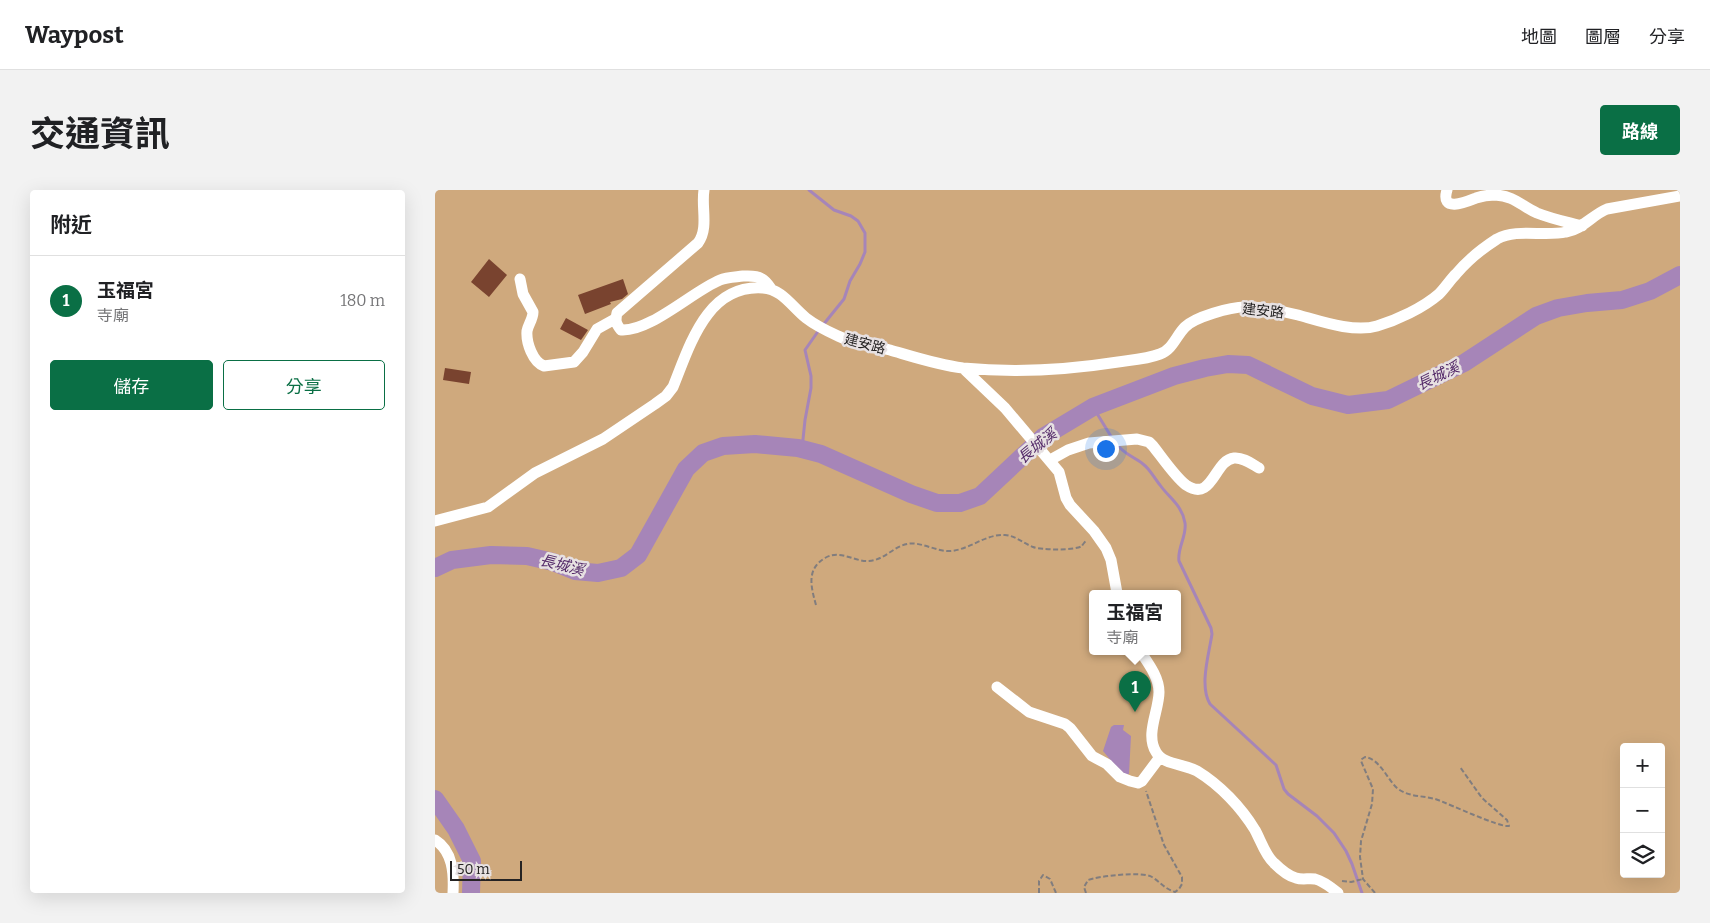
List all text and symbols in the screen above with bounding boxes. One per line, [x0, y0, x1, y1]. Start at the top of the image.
text: Waypost [25, 21, 124, 49]
text: 地圖 [1521, 26, 1557, 48]
text: 圖層 [1585, 26, 1621, 48]
text: 分享 [1649, 26, 1685, 48]
button: 路線 [1600, 105, 1680, 155]
text: 交通資訊 [30, 113, 170, 155]
text: 附近 [50, 212, 92, 238]
text: 玉福宮 [97, 279, 154, 302]
text: 1 [63, 291, 69, 310]
text: 180 m [340, 291, 385, 310]
street label: 建安路 [1241, 300, 1285, 322]
text: 寺廟 [97, 306, 129, 325]
street label: 建安路 [843, 330, 887, 358]
water label: 長城溪 [1414, 357, 1464, 394]
button: 儲存 [50, 360, 213, 410]
button: 分享 [223, 360, 385, 410]
water label: 長城溪 [1014, 424, 1062, 467]
your location [1093, 436, 1119, 462]
water label: 長城溪 [538, 551, 588, 580]
popup [1089, 590, 1181, 655]
text: 玉福宮 [1106, 601, 1164, 624]
text: 寺廟 [1106, 628, 1139, 647]
pin: 1 [1119, 671, 1151, 712]
map controls [1620, 743, 1665, 878]
button: + [1620, 743, 1665, 788]
button: − [1620, 788, 1665, 833]
button: layers [1620, 833, 1665, 878]
scale bar [450, 858, 523, 881]
text: 50 m [457, 861, 490, 878]

